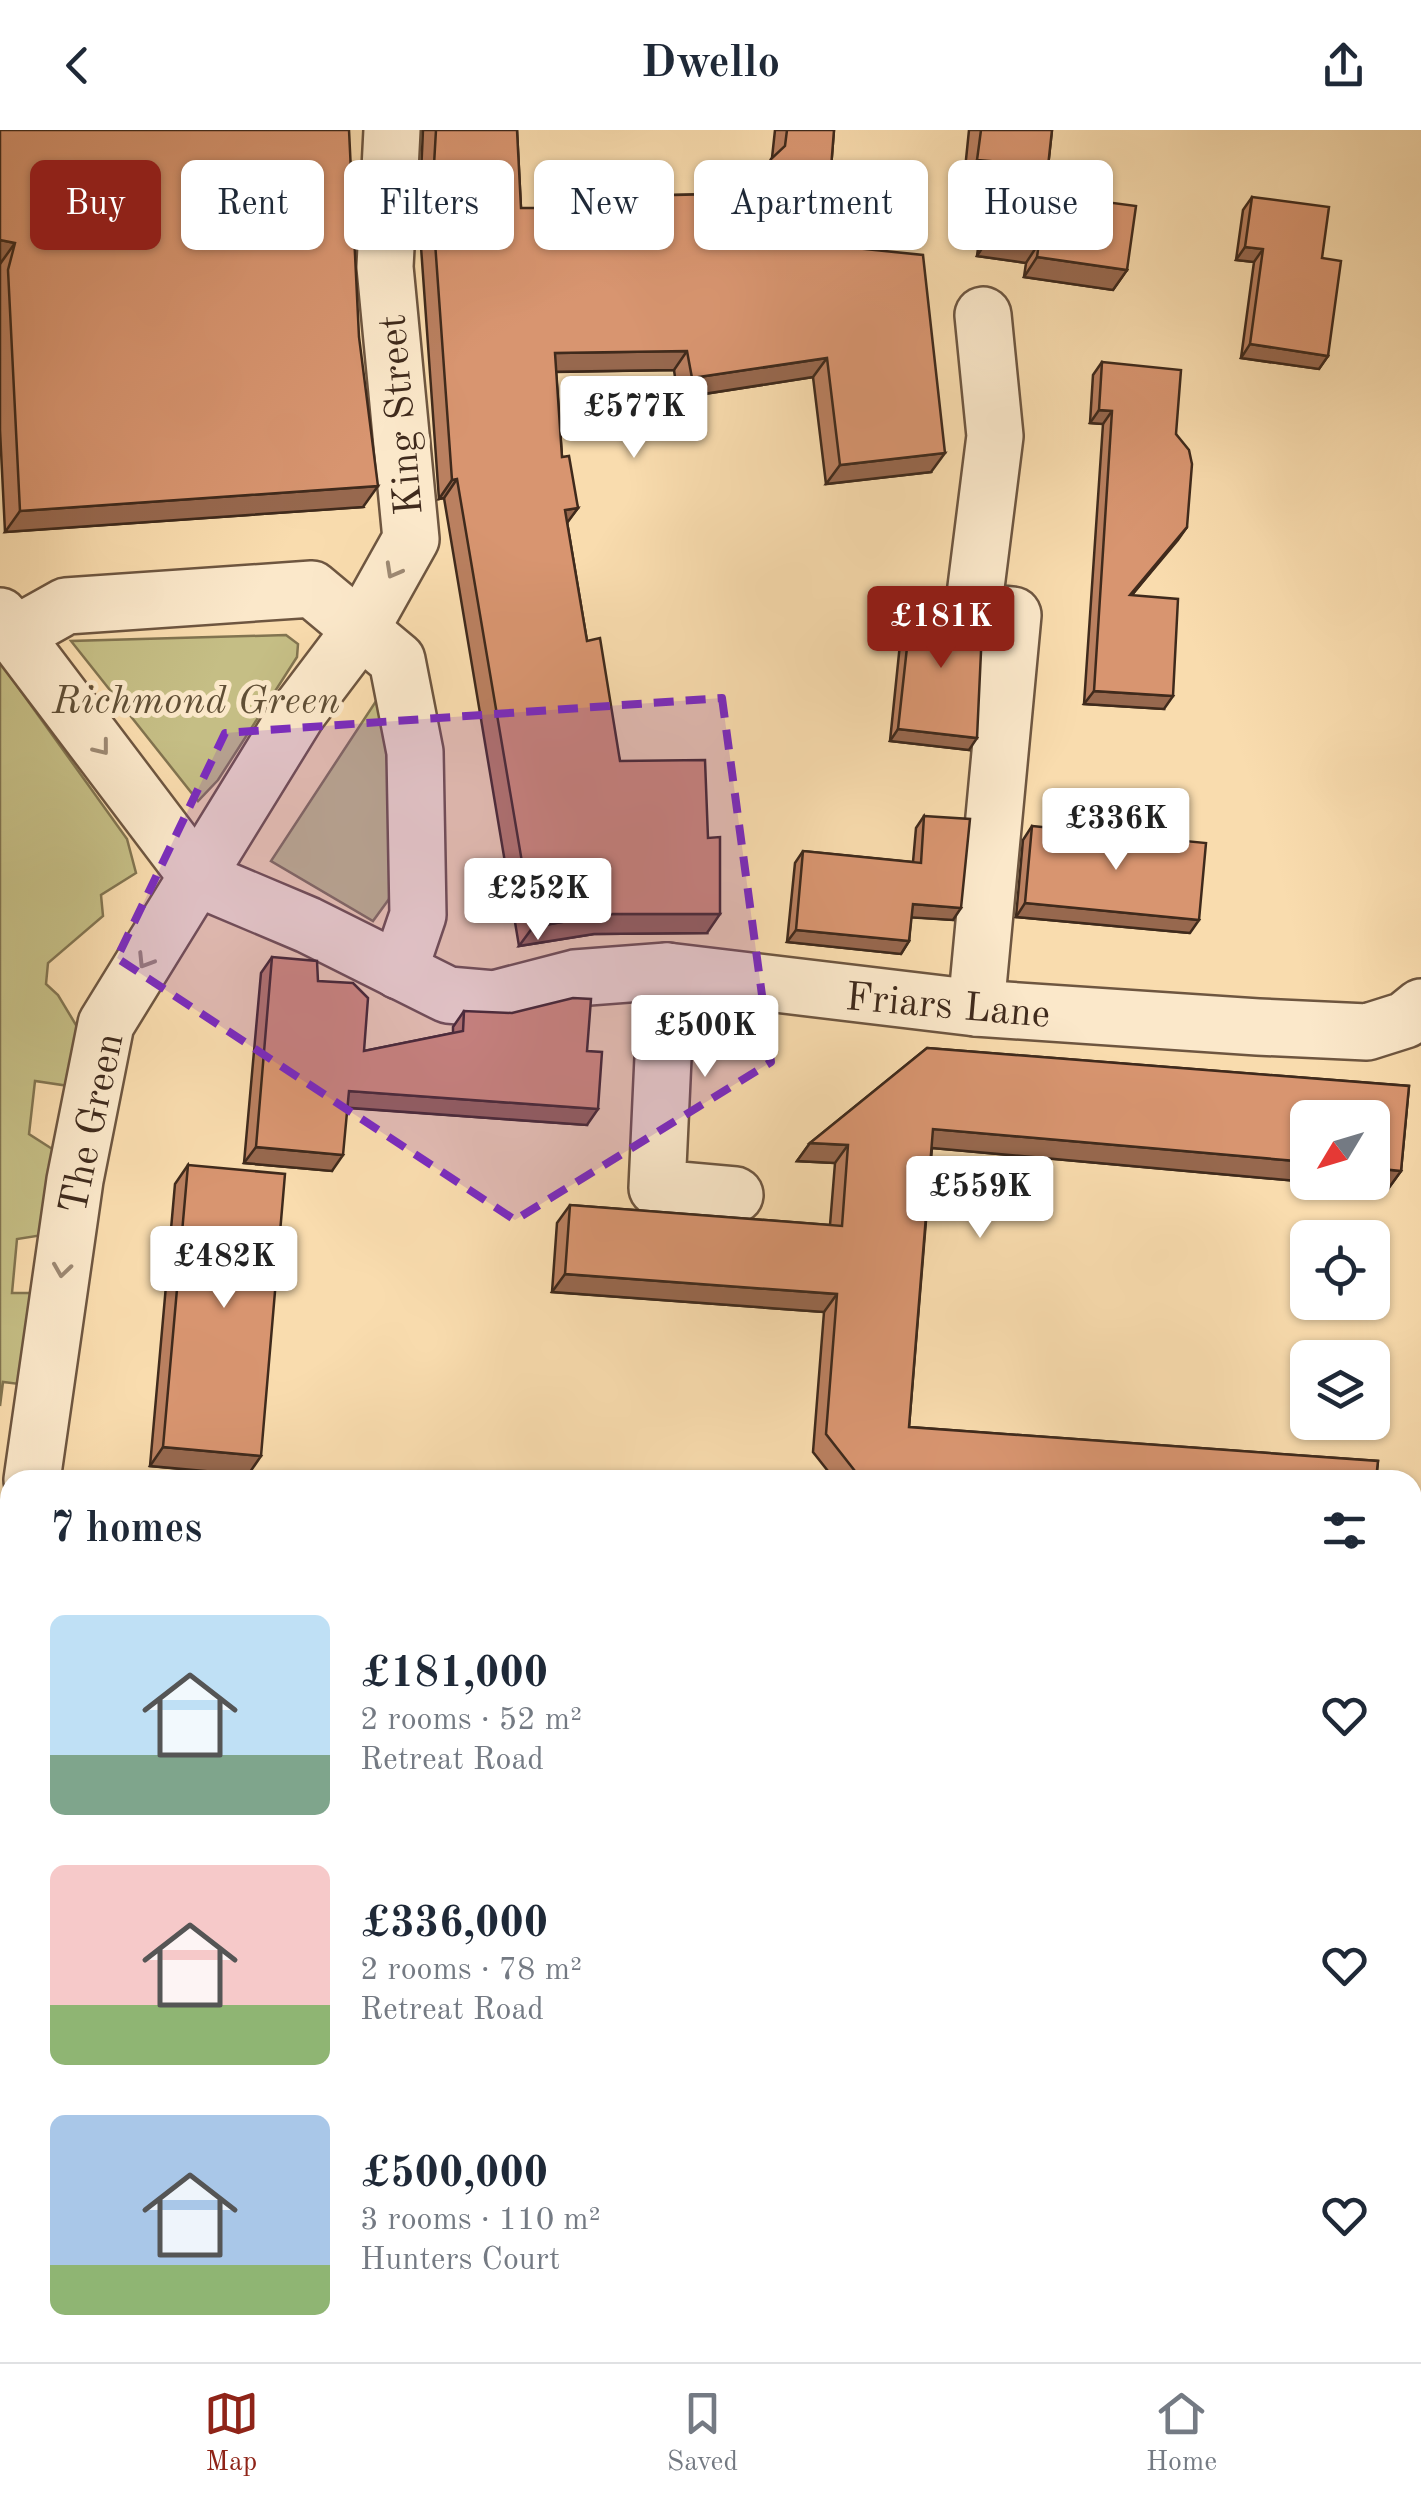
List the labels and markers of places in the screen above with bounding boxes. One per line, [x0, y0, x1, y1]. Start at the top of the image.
pin: £577K [564, 376, 704, 461]
pin: £181K [871, 586, 1011, 671]
pin: £336K [1046, 788, 1186, 873]
pin: £252K [468, 858, 608, 943]
pin: £500K [635, 995, 775, 1080]
pin: £559K [910, 1156, 1050, 1241]
pin: £482K [154, 1226, 294, 1311]

